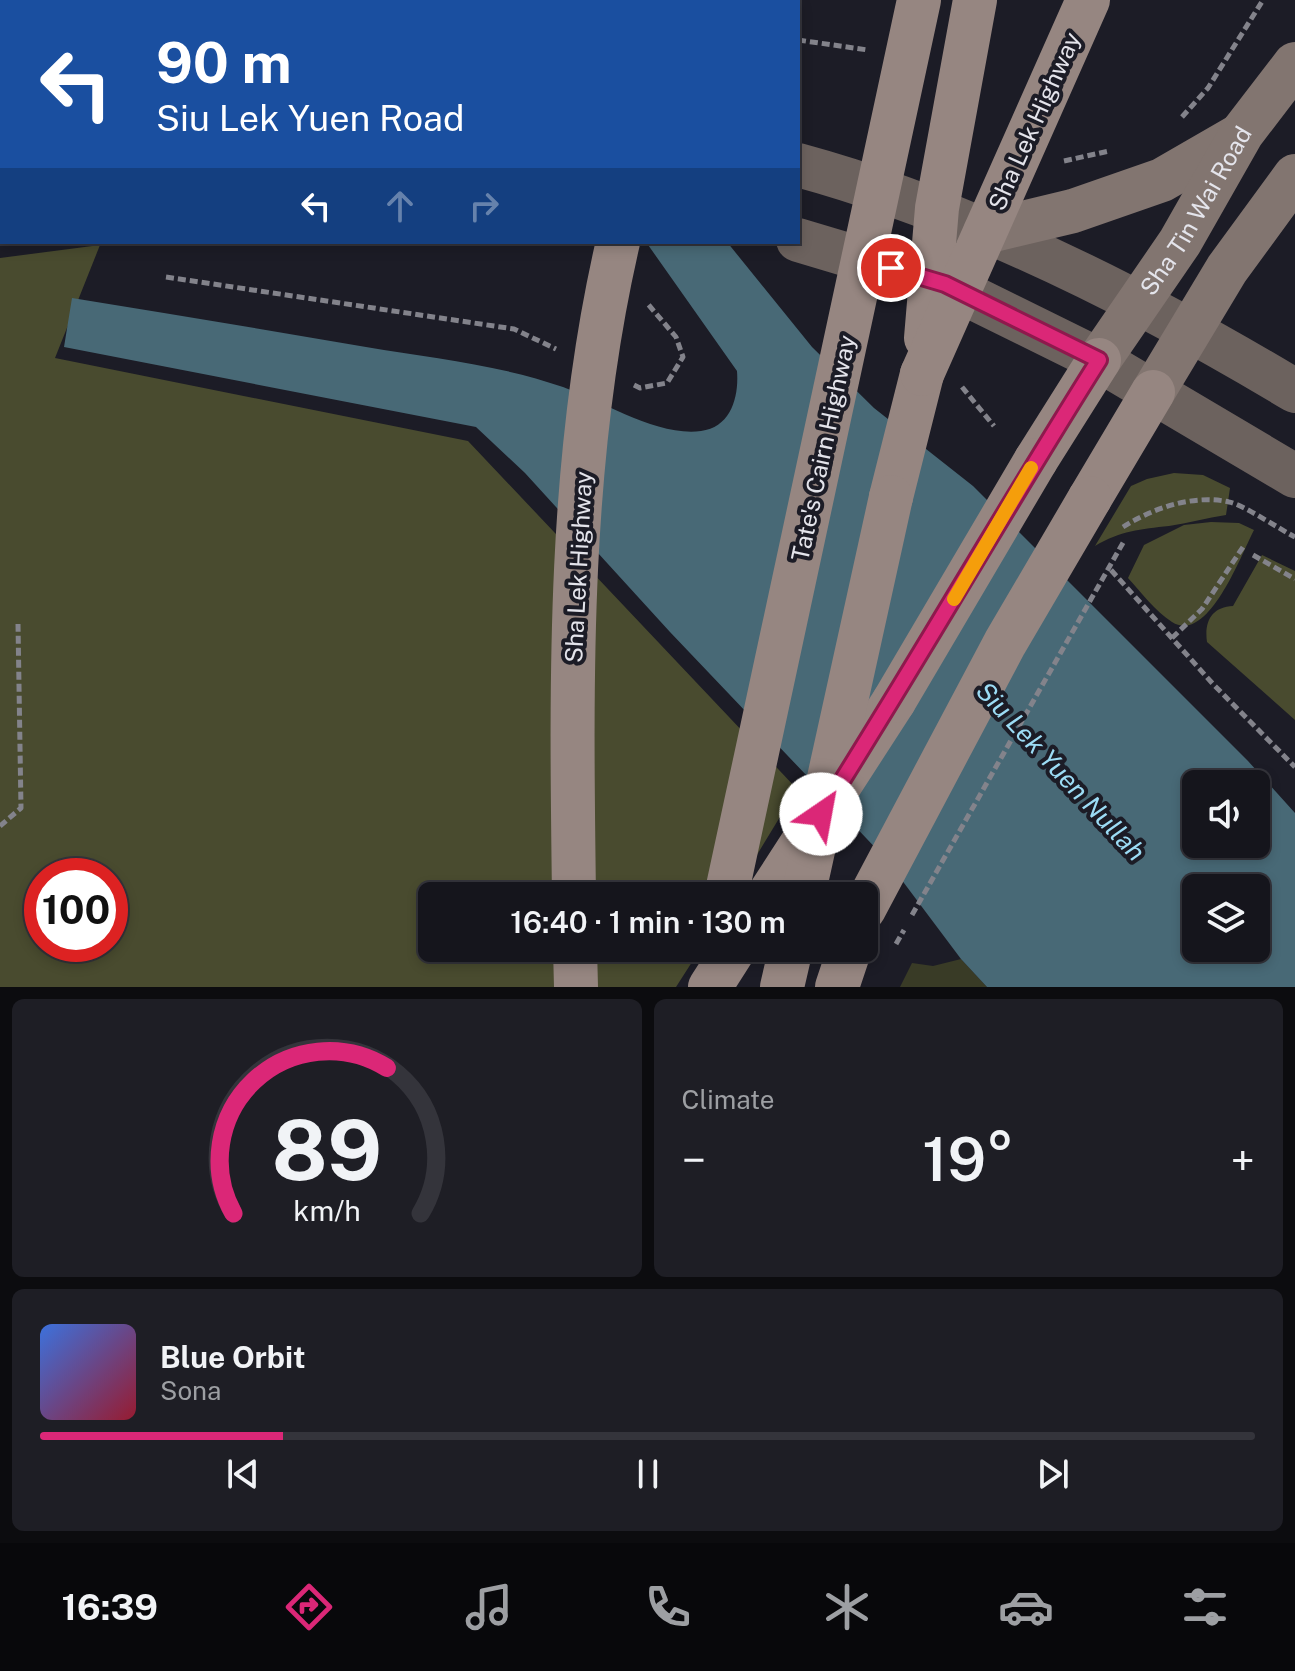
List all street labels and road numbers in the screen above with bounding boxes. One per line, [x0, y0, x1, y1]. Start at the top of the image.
street label: Sha Lek Highway [982, 27, 1086, 214]
street label: Sha Tin Wai Road [1134, 121, 1257, 300]
street label: Tate's Cairn Highway [785, 332, 861, 563]
street label: Sha Lek Highway [559, 470, 597, 664]

